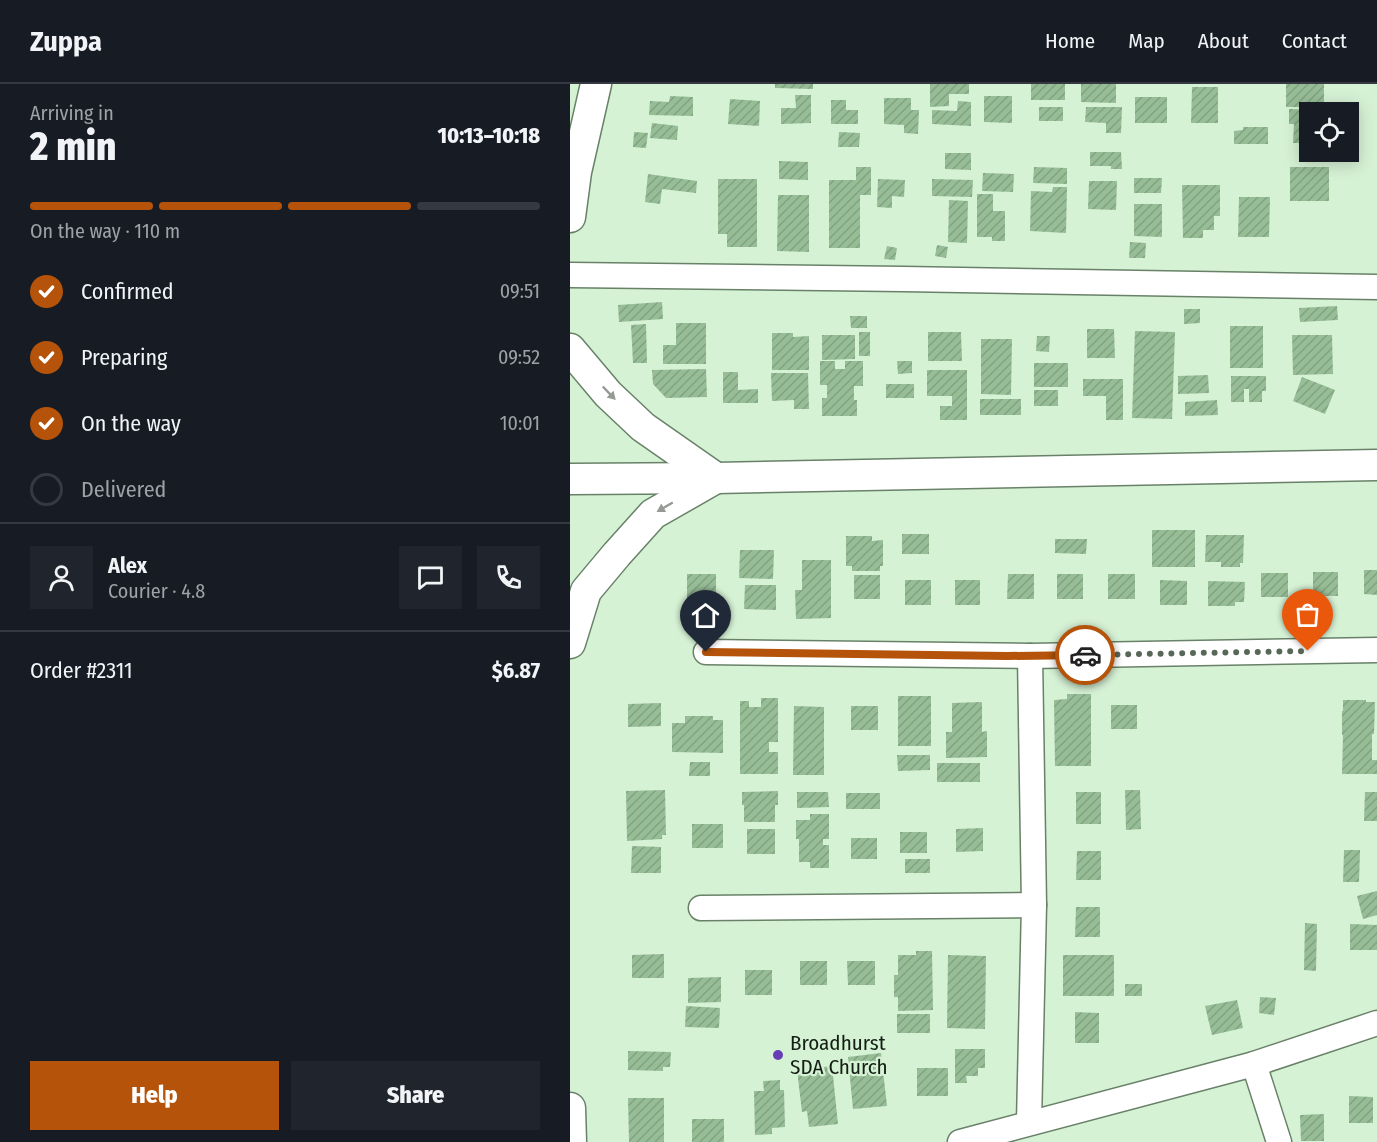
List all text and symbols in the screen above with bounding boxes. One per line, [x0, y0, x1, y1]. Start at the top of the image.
text: Zuppa [30, 25, 102, 58]
text: Home [1045, 28, 1095, 54]
text: Map [1128, 28, 1165, 54]
text: About [1198, 28, 1249, 54]
text: Contact [1282, 28, 1347, 54]
text: Arriving in [30, 101, 114, 125]
map controls [1299, 102, 1359, 162]
button: locate [1299, 102, 1359, 162]
text: 10:13–10:18 [437, 122, 540, 149]
text: 2 min [30, 124, 116, 170]
text: On the way · 110 m [30, 219, 180, 243]
icon: check [30, 275, 63, 308]
text: Confirmed [81, 278, 174, 305]
text: 09:51 [500, 279, 540, 303]
icon: check [30, 341, 63, 374]
text: Preparing [81, 344, 167, 371]
text: 09:52 [498, 345, 540, 369]
one-way arrow [601, 386, 615, 400]
icon: check [30, 407, 63, 440]
text: On the way [81, 410, 181, 437]
text: 10:01 [500, 411, 540, 435]
text: Delivered [81, 476, 166, 503]
one-way arrow [657, 502, 674, 512]
button: person [30, 546, 93, 609]
button: chat [399, 546, 462, 609]
button: phone [477, 546, 540, 609]
text: Alex [108, 552, 147, 579]
text: Courier · 4.8 [108, 579, 205, 603]
pin [1282, 589, 1333, 651]
pin [680, 590, 731, 652]
icon: bag [1291, 598, 1324, 631]
icon: home [689, 599, 722, 632]
courier [1055, 625, 1115, 685]
icon: car [1069, 639, 1102, 672]
text: Order #2311 [30, 657, 133, 684]
text: $6.87 [492, 657, 540, 684]
place label: Broadhurst SDA Church [790, 1030, 888, 1080]
marker: Broadhurst SDA Church [771, 1048, 785, 1062]
button: Help [30, 1061, 279, 1130]
button: Share [291, 1061, 540, 1130]

